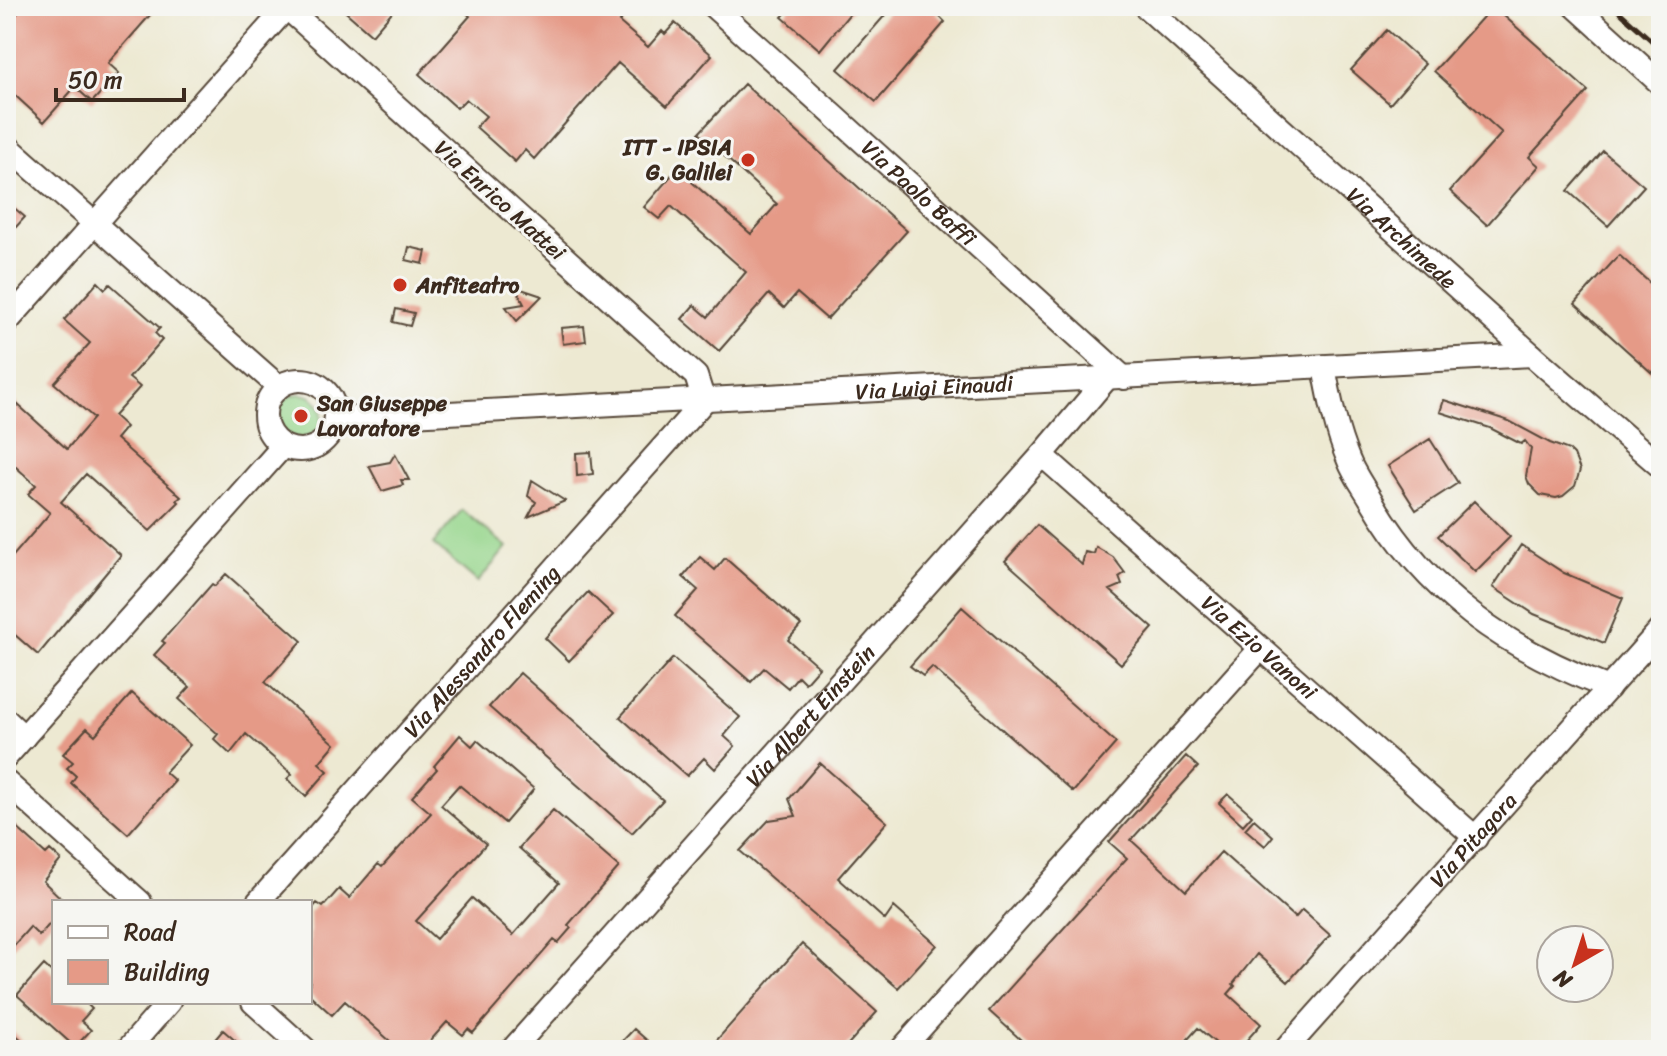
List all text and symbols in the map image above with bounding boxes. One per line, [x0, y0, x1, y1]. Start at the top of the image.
scale bar [56, 52, 184, 102]
text: 50 m [68, 59, 123, 101]
place label: ITT - IPSIA G. Galilei [622, 128, 734, 192]
street label: Via Paolo Baffi [852, 129, 987, 257]
street label: Via Enrico Mattei [425, 130, 576, 271]
marker: ITT - IPSIA G. Galilei [739, 151, 757, 169]
street label: Via Archimede [1337, 177, 1467, 299]
place label: Anfiteatro [415, 266, 519, 305]
marker: Anfiteatro [391, 276, 409, 294]
street label: Via Luigi Einaudi [854, 363, 1015, 411]
place label: San Giuseppe Lavoratore [316, 384, 448, 448]
marker: San Giuseppe Lavoratore [292, 407, 310, 425]
street label: Via Alessandro Fleming [393, 555, 570, 747]
street label: Via Ezio Vanoni [1192, 584, 1327, 710]
street label: Via Albert Einstein [735, 635, 885, 796]
street label: Via Pitagora [1419, 783, 1527, 897]
legend [52, 900, 312, 1004]
text: Road [124, 911, 178, 953]
north arrow [1535, 924, 1615, 1004]
text: Building [124, 951, 210, 993]
text: N [1544, 959, 1582, 1000]

